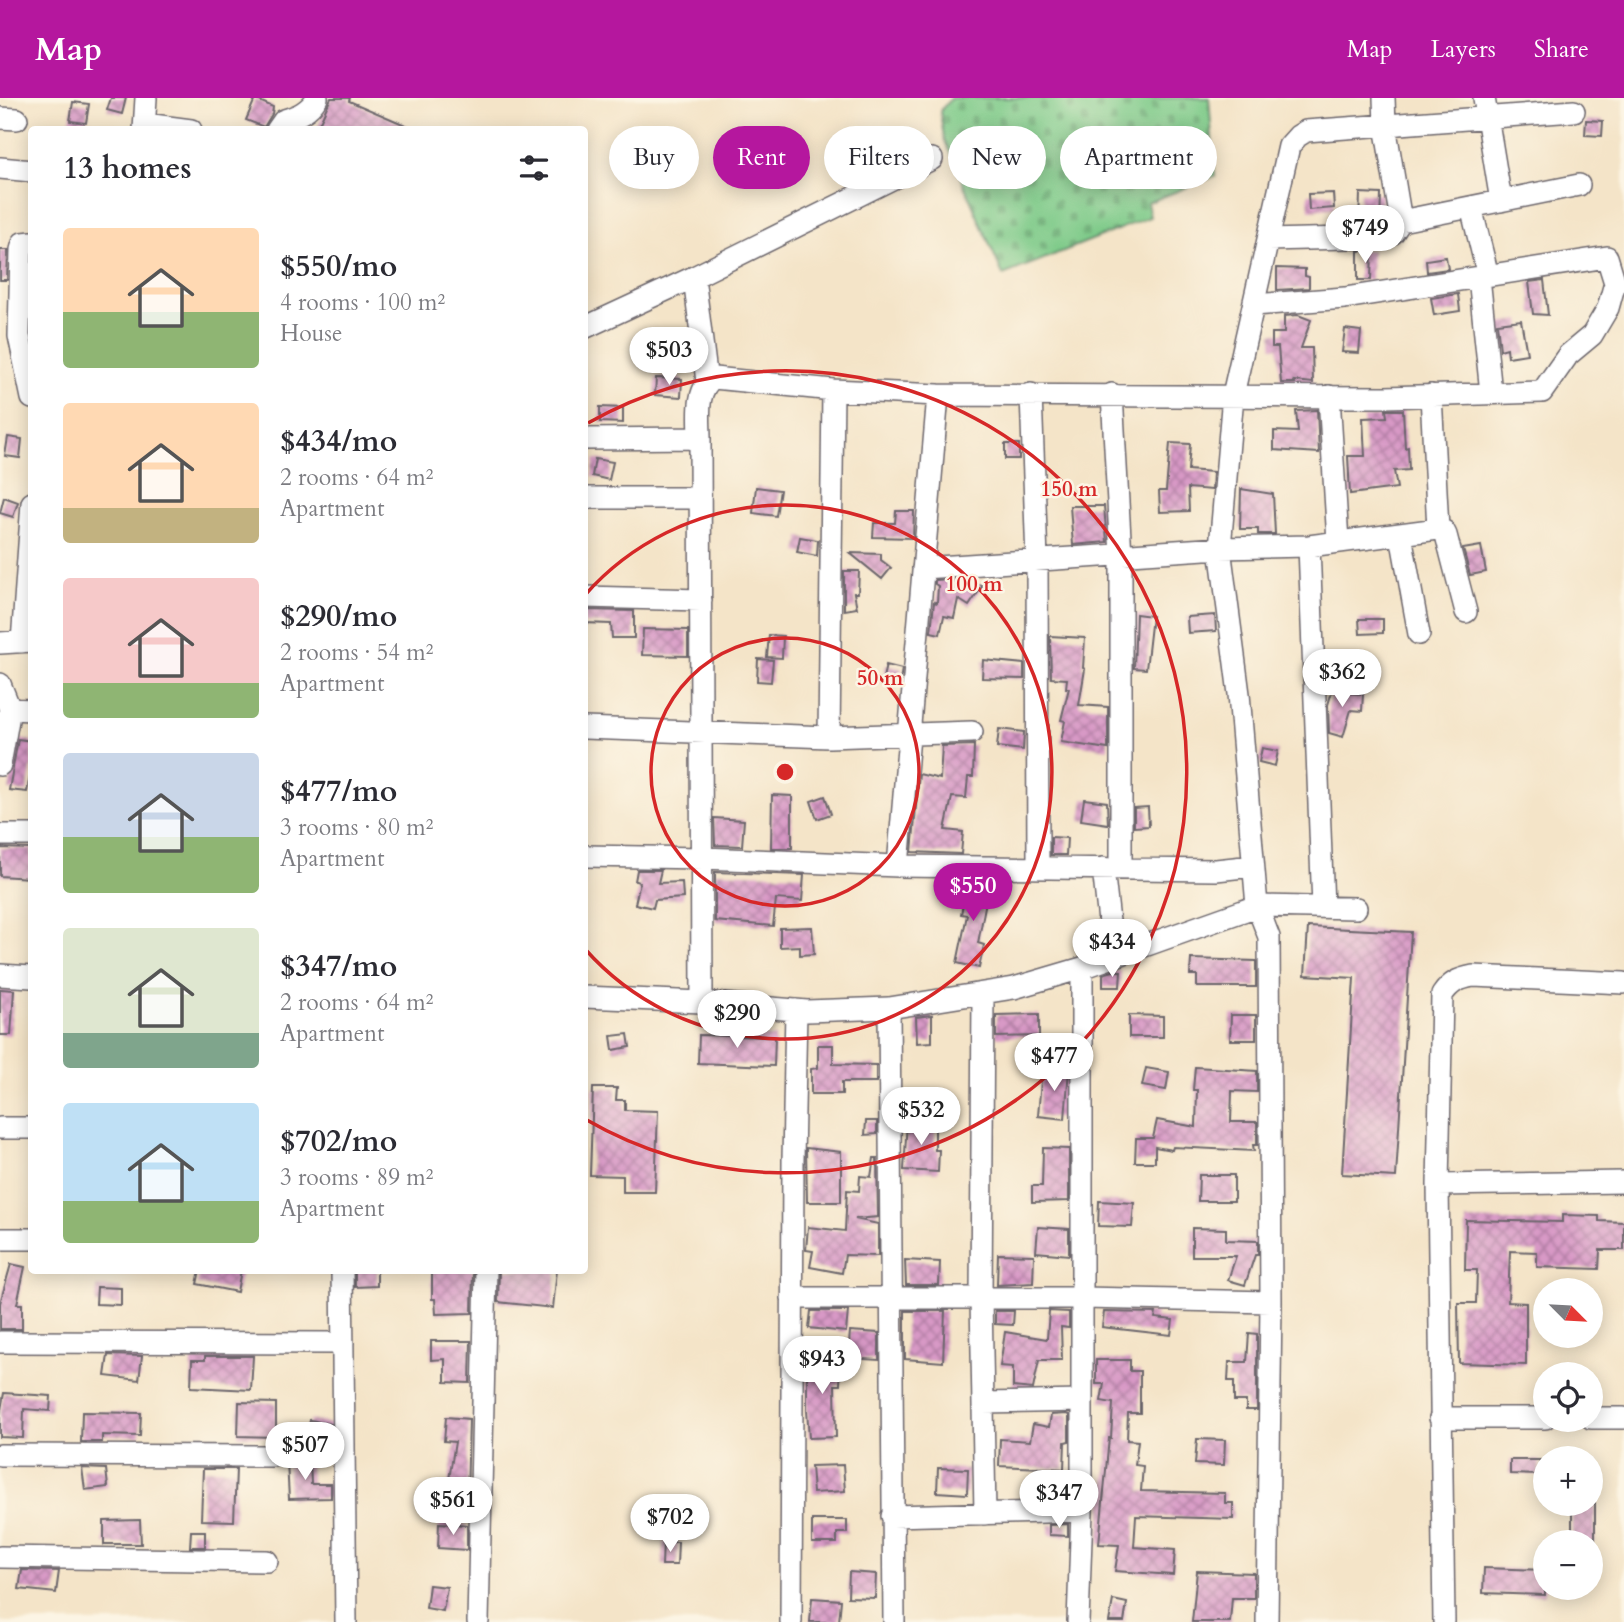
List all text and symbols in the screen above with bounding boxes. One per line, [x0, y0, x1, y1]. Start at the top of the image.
text: Map [35, 27, 102, 72]
text: Map [1347, 33, 1393, 66]
text: Layers [1431, 33, 1496, 66]
text: Share [1534, 33, 1589, 66]
chip: Buy [609, 126, 699, 189]
chip: Rent [713, 126, 810, 189]
chip: Filters [824, 126, 934, 189]
chip: New [948, 126, 1046, 189]
chip: Apartment [1060, 126, 1217, 189]
text: 13 homes [63, 148, 192, 189]
icon: filters [515, 149, 553, 187]
pin: $749 [1324, 206, 1406, 265]
text: $749 [1341, 212, 1389, 243]
text: $550/mo [280, 246, 397, 287]
icon: home [119, 256, 203, 340]
text: 4 rooms · 100 m² [280, 287, 445, 318]
text: House [280, 318, 342, 349]
pin: $503 [628, 328, 710, 387]
text: $503 [645, 334, 693, 365]
text: $434/mo [280, 421, 397, 462]
icon: home [119, 431, 203, 515]
text: 2 rooms · 64 m² [280, 462, 433, 493]
text: 150 m [1040, 475, 1098, 504]
text: Apartment [280, 493, 384, 524]
text: 100 m [945, 570, 1003, 599]
text: $290/mo [280, 596, 397, 637]
icon: home [119, 606, 203, 690]
text: 2 rooms · 54 m² [280, 637, 433, 668]
pin: $362 [1301, 650, 1383, 709]
text: $362 [1318, 656, 1366, 687]
text: 50 m [857, 664, 904, 693]
text: Apartment [280, 668, 384, 699]
centre of rings [773, 760, 797, 784]
text: $477/mo [280, 771, 397, 812]
icon: home [119, 781, 203, 865]
text: 3 rooms · 80 m² [280, 812, 433, 843]
text: Apartment [280, 843, 384, 874]
pin: $550 [932, 864, 1014, 923]
text: $550 [949, 870, 997, 901]
pin: $434 [1071, 920, 1153, 979]
text: $434 [1088, 926, 1136, 957]
text: $347/mo [280, 946, 397, 987]
icon: home [119, 956, 203, 1040]
text: 2 rooms · 64 m² [280, 987, 433, 1018]
pin: $290 [696, 990, 778, 1050]
text: $290 [713, 997, 761, 1028]
text: Apartment [280, 1018, 384, 1049]
pin: $477 [1013, 1034, 1095, 1093]
text: $477 [1030, 1040, 1078, 1071]
pin: $532 [880, 1088, 962, 1147]
text: $532 [897, 1094, 945, 1125]
text: $702/mo [280, 1121, 397, 1162]
icon: home [119, 1131, 203, 1215]
text: 3 rooms · 89 m² [280, 1162, 433, 1193]
text: Apartment [280, 1193, 384, 1224]
north arrow [1533, 1278, 1603, 1348]
map controls [1533, 1278, 1603, 1600]
pin: $943 [781, 1336, 863, 1396]
text: $943 [798, 1343, 846, 1374]
button: locate [1533, 1362, 1603, 1432]
pin: $507 [264, 1422, 346, 1482]
text: $507 [281, 1429, 329, 1460]
button: + [1533, 1446, 1603, 1516]
pin: $347 [1018, 1470, 1100, 1530]
text: $347 [1035, 1477, 1083, 1508]
pin: $561 [412, 1478, 494, 1537]
text: $561 [429, 1484, 477, 1515]
pin: $702 [629, 1494, 711, 1554]
text: $702 [646, 1501, 694, 1532]
button: − [1533, 1530, 1603, 1600]

